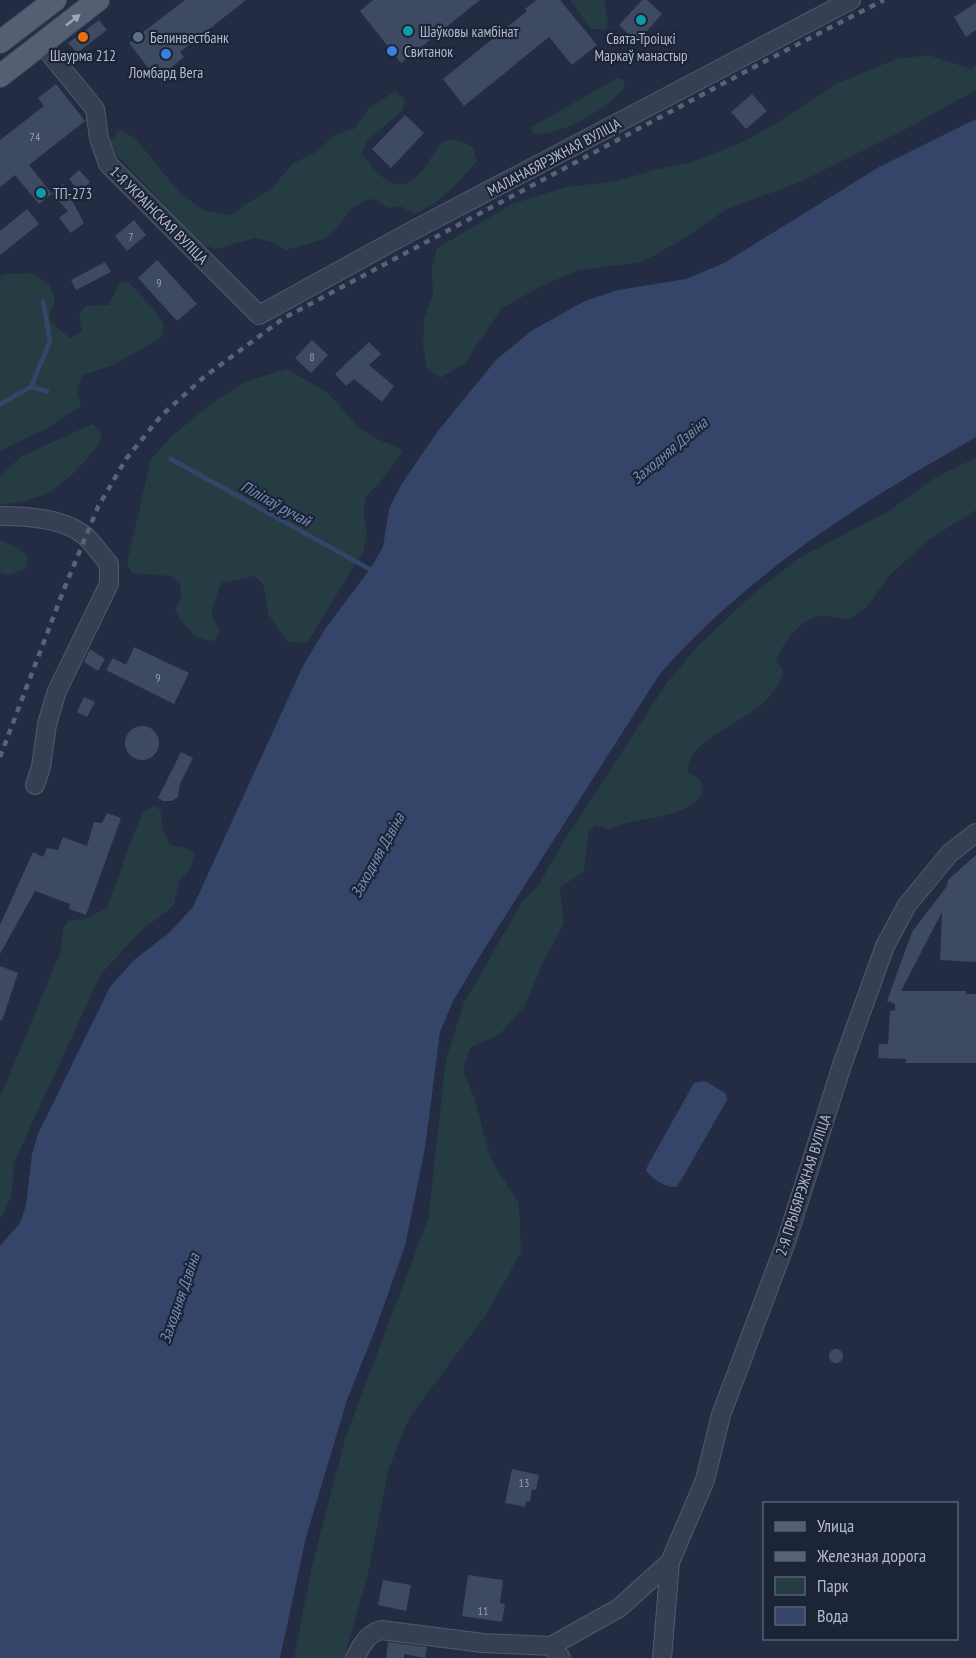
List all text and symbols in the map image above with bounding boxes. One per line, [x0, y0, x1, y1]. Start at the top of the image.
marker: Свята-Троіцкі Маркаў манастыр [634, 13, 648, 27]
one-way arrow [65, 14, 80, 26]
place label: Шаўковы камбінат [420, 22, 518, 41]
marker: Шаўковы камбінат [401, 24, 415, 38]
place label: Белинвестбанк [150, 28, 229, 47]
place label: Свята-Троіцкі Маркаў манастыр [594, 29, 688, 65]
marker: Шаурма 212 [76, 30, 90, 44]
marker: Белинвестбанк [131, 30, 145, 44]
place label: Свитанок [404, 42, 453, 61]
marker: Свитанок [385, 44, 399, 58]
place label: Шаурма 212 [50, 46, 116, 65]
marker: Ломбард Вега [159, 47, 173, 61]
place label: Ломбард Вега [128, 63, 203, 82]
street label: МАЛАНАБЯРЭЖНАЯ ВУЛІЦА [484, 113, 625, 200]
house number: 74 [30, 129, 41, 144]
street label: 1-Я УКРАІНСКАЯ ВУЛІЦА [106, 162, 213, 269]
place label: ТП-273 [53, 184, 92, 203]
marker: ТП-273 [34, 186, 48, 200]
house number: 7 [128, 229, 134, 244]
house number: 9 [156, 275, 162, 290]
house number: 8 [309, 349, 315, 364]
water label: Заходняя Дзвіна [627, 411, 712, 488]
water label: Піліпаў ручай [238, 476, 316, 531]
house number: 9 [155, 670, 161, 685]
water label: Заходняя Дзвіна [346, 808, 409, 901]
street label: 2-Я ПРЫБЯРЭЖНАЯ ВУЛІЦА [771, 1111, 835, 1258]
water label: Заходняя Дзвіна [154, 1249, 204, 1346]
house number: 13 [519, 1475, 529, 1490]
legend [763, 1502, 958, 1640]
text: Улица [817, 1514, 854, 1537]
text: Железная дорога [816, 1544, 926, 1567]
text: Парк [817, 1574, 848, 1597]
house number: 11 [478, 1603, 488, 1618]
text: Вода [817, 1604, 848, 1627]

